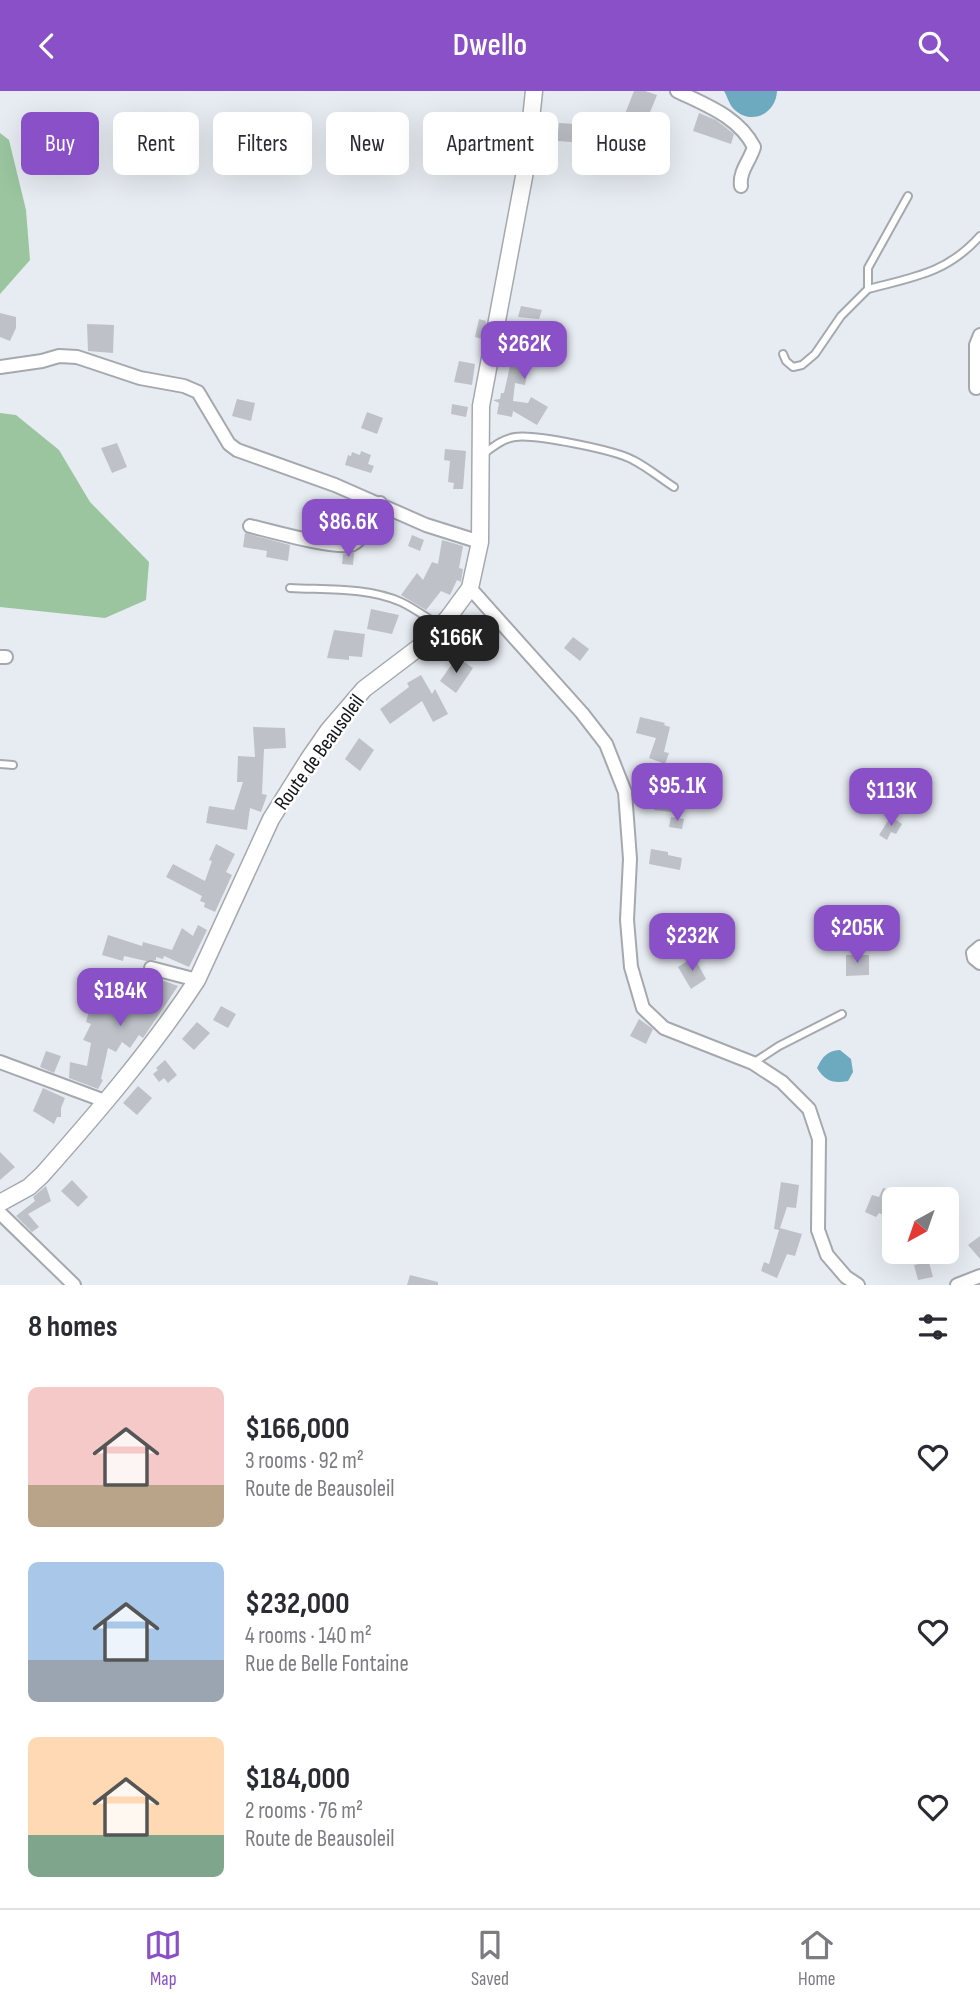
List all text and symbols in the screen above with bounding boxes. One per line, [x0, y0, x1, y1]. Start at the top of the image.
text: Dwello [453, 26, 527, 65]
icon: back [28, 27, 66, 65]
icon: search [914, 27, 952, 65]
chip: Buy [21, 112, 99, 175]
chip: Rent [113, 112, 199, 175]
chip: Filters [213, 112, 312, 175]
chip: New [326, 112, 409, 175]
chip: Apartment [423, 112, 558, 175]
chip: House [572, 112, 670, 175]
pin: $262K [475, 321, 573, 381]
text: $262K [497, 330, 551, 358]
pin: $86.6K [291, 499, 405, 559]
text: $86.6K [318, 508, 378, 536]
pin: $166K [407, 615, 505, 675]
text: $166K [429, 624, 483, 652]
street label: Route de Beausoleil [269, 690, 370, 815]
pin: $95.1K [620, 763, 734, 823]
pin: $113K [842, 769, 940, 828]
text: $95.1K [648, 772, 706, 800]
text: $113K [865, 777, 917, 805]
pin: $205K [808, 905, 906, 965]
pin: $232K [643, 913, 741, 973]
text: $205K [830, 914, 884, 942]
text: $232K [665, 922, 719, 950]
pin: $184K [71, 969, 169, 1028]
text: $184K [93, 977, 147, 1005]
north arrow [882, 1187, 959, 1263]
map controls [882, 1187, 959, 1264]
icon: filters [914, 1308, 952, 1346]
text: 8 homes [28, 1309, 117, 1345]
text: $166,000 [245, 1411, 350, 1447]
icon: home [84, 1415, 168, 1499]
icon: heart [914, 1438, 952, 1476]
text: 3 rooms · 92 m² [245, 1447, 364, 1475]
text: Route de Beausoleil [245, 1475, 395, 1503]
text: $232,000 [245, 1586, 350, 1622]
icon: home [84, 1590, 168, 1674]
icon: heart [914, 1613, 952, 1651]
text: 4 rooms · 140 m² [245, 1622, 372, 1650]
text: Rue de Belle Fontaine [245, 1650, 409, 1678]
text: $184,000 [245, 1761, 350, 1797]
icon: home [84, 1765, 168, 1849]
icon: heart [914, 1788, 952, 1826]
text: 2 rooms · 76 m² [245, 1797, 363, 1825]
text: Route de Beausoleil [245, 1825, 395, 1853]
tab: Map [144, 1926, 182, 1991]
tab: Saved [471, 1926, 509, 1991]
tab: Home [798, 1926, 836, 1991]

